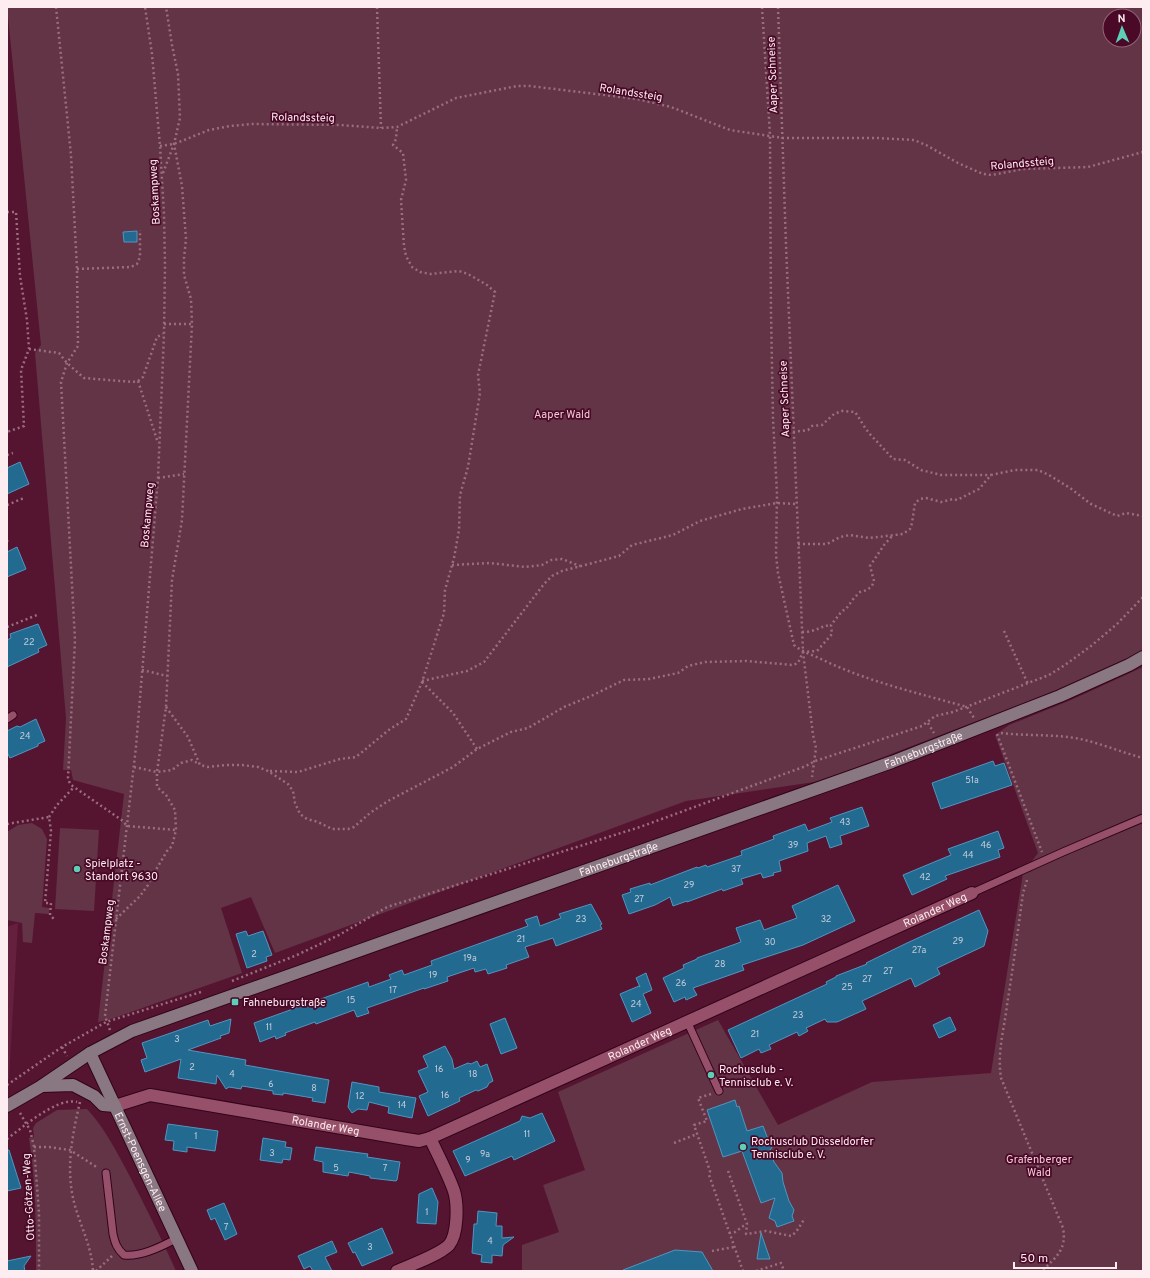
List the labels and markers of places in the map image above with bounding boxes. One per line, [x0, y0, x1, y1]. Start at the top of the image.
place label: Spielplatz - Standort 9630 [85, 857, 158, 884]
marker: Spielplatz - Standort 9630 [72, 864, 82, 874]
place label: Fahneburgstraße [243, 996, 326, 1010]
marker: Fahneburgstraße [230, 997, 240, 1007]
place label: Rochusclub - Tennisclub e. V. [719, 1063, 793, 1090]
marker: Rochusclub - Tennisclub e. V. [706, 1070, 716, 1080]
place label: Rochusclub Düsseldorfer Tennisclub e. V. [751, 1135, 874, 1162]
marker: Rochusclub Düsseldorfer Tennisclub e. V. [738, 1142, 748, 1152]

